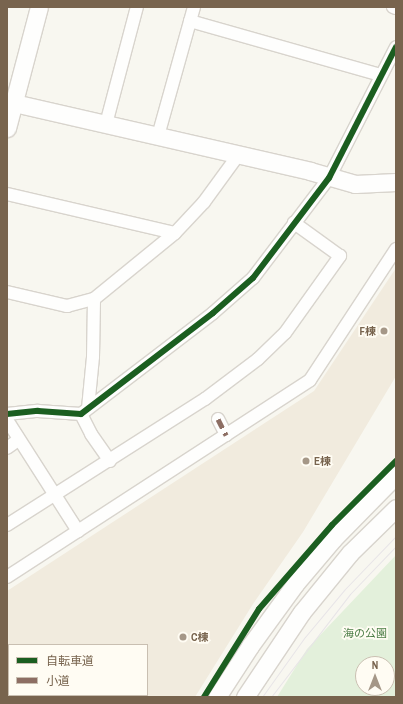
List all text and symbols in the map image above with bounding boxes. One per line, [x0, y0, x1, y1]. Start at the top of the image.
place label: F棟 [359, 324, 376, 338]
marker: F棟 [379, 326, 389, 336]
place label: E棟 [314, 454, 331, 468]
marker: E棟 [301, 456, 311, 466]
park label: 海の公園 [343, 626, 387, 640]
place label: C棟 [191, 630, 209, 644]
marker: C棟 [178, 632, 188, 642]
legend [8, 644, 148, 696]
text: 自転車道 [46, 653, 94, 669]
north arrow [355, 656, 395, 696]
text: N [372, 658, 378, 672]
text: 小道 [46, 673, 70, 689]

